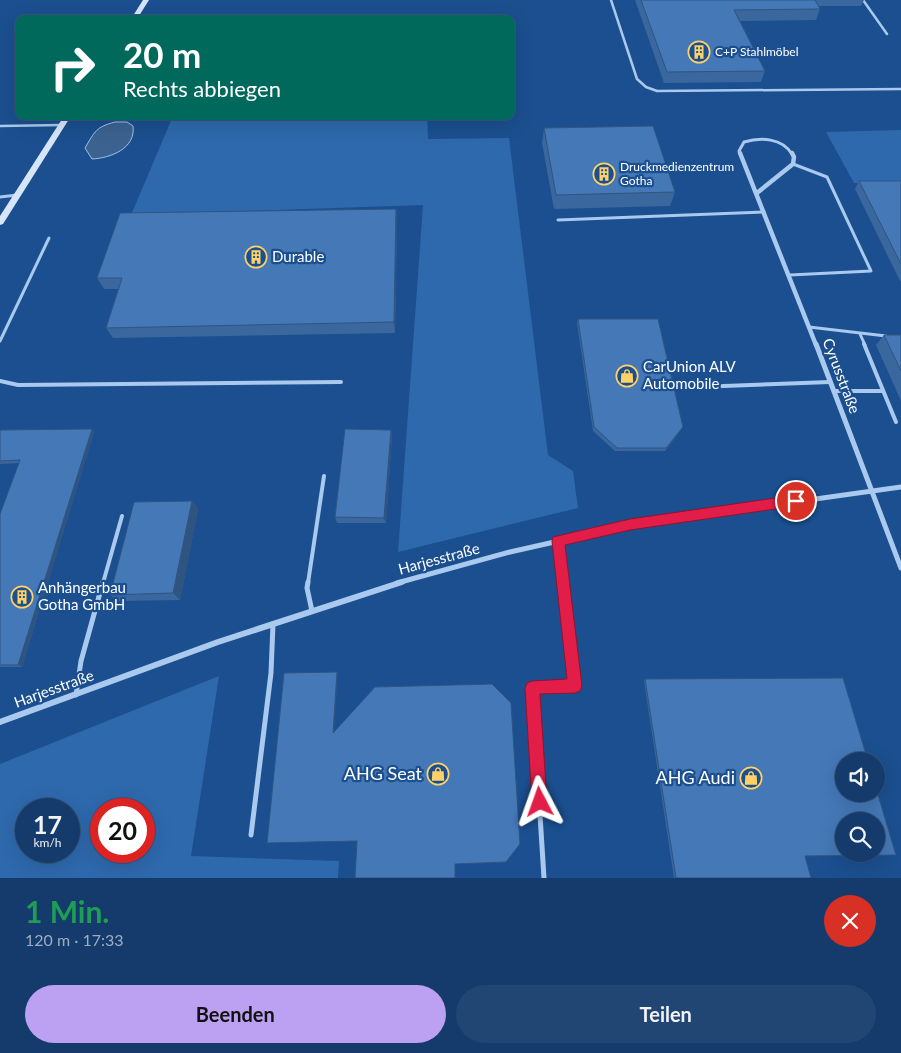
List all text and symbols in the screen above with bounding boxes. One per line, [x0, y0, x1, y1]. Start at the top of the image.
text: 20 m [123, 33, 201, 75]
icon: right [40, 35, 105, 100]
building icon: C+P Stahlmöbel [687, 40, 711, 64]
place label: C+P Stahlmöbel [715, 44, 799, 59]
text: Rechts abbiegen [123, 75, 281, 102]
place label: Druckmedienzentrum Gotha [620, 159, 734, 188]
building icon: Druckmedienzentrum Gotha [592, 162, 616, 186]
building icon: Durable [244, 245, 268, 269]
place label: Durable [272, 247, 324, 265]
street label: Cyrusstraße [819, 335, 865, 416]
place label: CarUnion ALV Automobile [643, 357, 736, 392]
shop icon: CarUnion ALV Automobile [615, 364, 639, 388]
pin [775, 480, 817, 522]
icon: arrive [782, 487, 810, 515]
street label: Harjesstraße [396, 539, 481, 578]
place label: Anhängerbau Gotha GmbH [38, 578, 126, 613]
building icon: Anhängerbau Gotha GmbH [10, 585, 34, 609]
street label: Harjesstraße [11, 665, 96, 711]
map controls [835, 752, 885, 862]
button: sound [835, 752, 885, 802]
place label: AHG Seat [344, 762, 423, 784]
shop icon: AHG Seat [426, 762, 450, 786]
place label: AHG Audi [656, 766, 735, 788]
shop icon: AHG Audi [739, 766, 763, 790]
position arrow [513, 775, 565, 827]
speed limit sign: 20 [90, 798, 155, 863]
text: 17 [33, 809, 62, 839]
button: search [835, 812, 885, 862]
text: km/h [33, 835, 62, 850]
text: 1 Min. [25, 893, 110, 929]
button: close [824, 895, 876, 947]
text: 120 m · 17:33 [25, 930, 124, 949]
button: Beenden [25, 985, 446, 1043]
button: Teilen [456, 985, 876, 1043]

